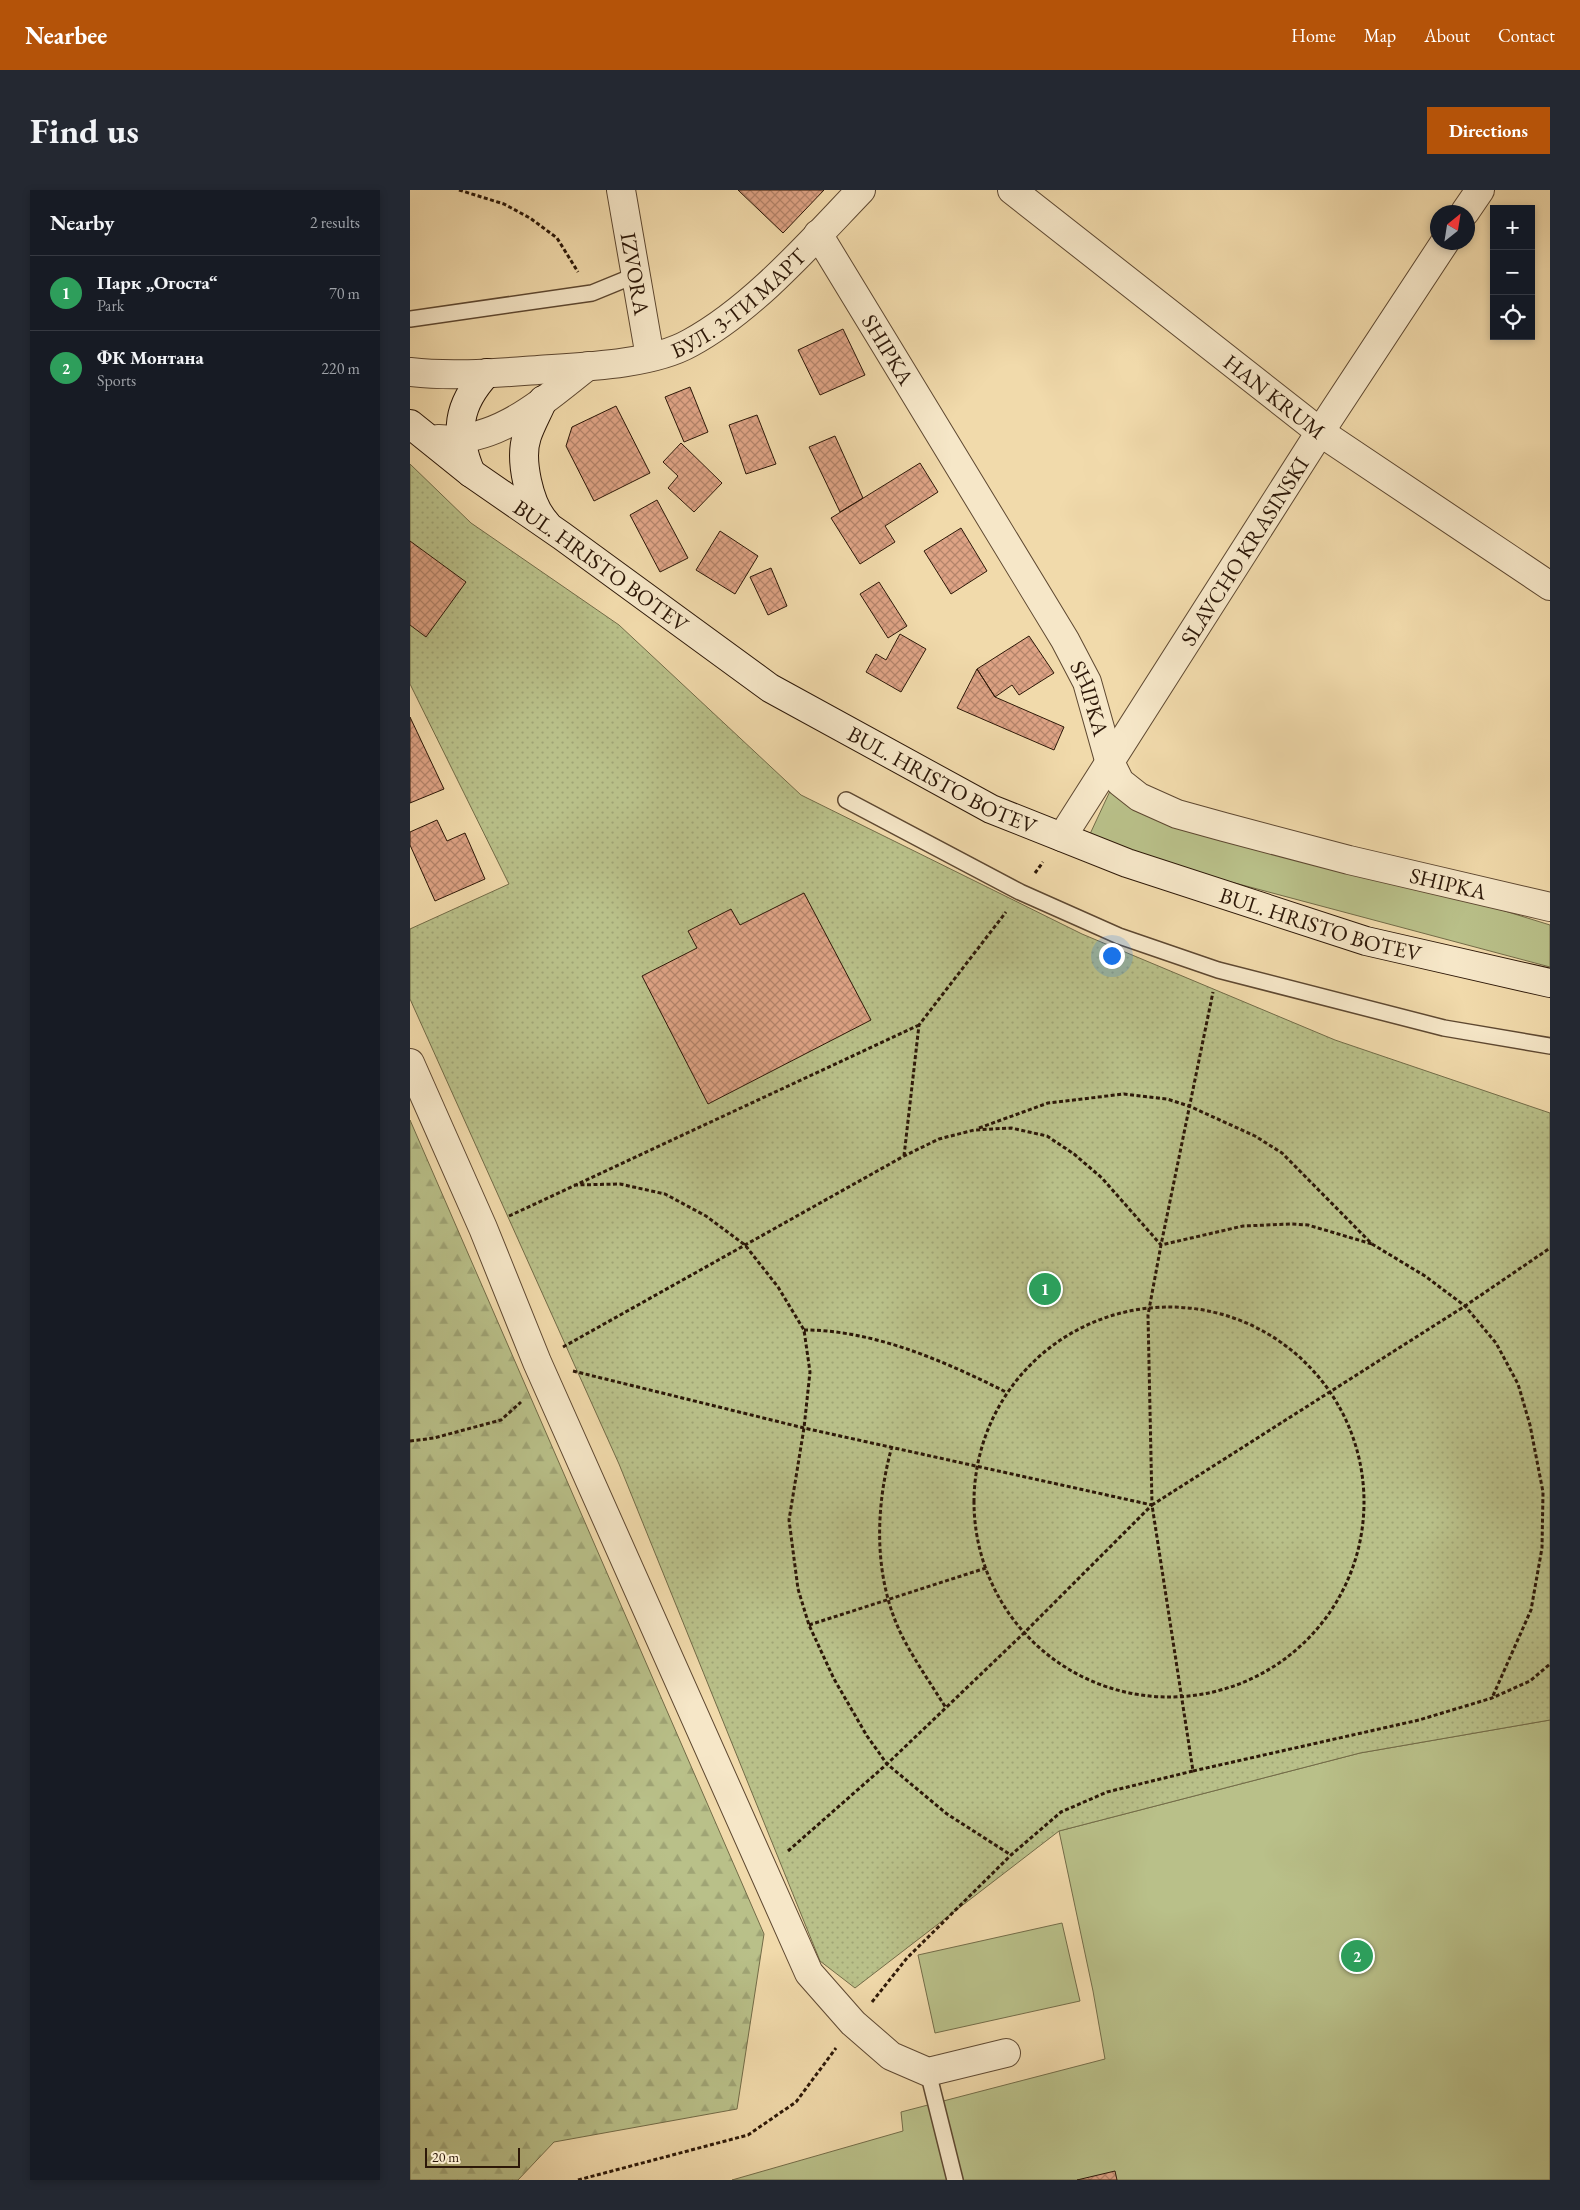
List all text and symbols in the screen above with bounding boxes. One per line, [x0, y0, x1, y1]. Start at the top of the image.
text: Nearbee [25, 20, 107, 51]
text: Home [1291, 24, 1336, 47]
text: Map [1364, 24, 1396, 47]
text: About [1424, 24, 1470, 47]
text: Contact [1498, 24, 1555, 47]
button: Directions [1427, 107, 1550, 154]
text: Find us [30, 108, 139, 153]
north arrow [1430, 205, 1475, 250]
map controls [1490, 205, 1535, 340]
button: + [1490, 205, 1535, 250]
text: Nearby [50, 209, 114, 236]
text: 2 results [310, 212, 360, 233]
street label: IZVORA [614, 230, 657, 318]
street label: БУЛ. 3-ТИ МАРТ [666, 242, 812, 365]
button: − [1490, 250, 1535, 295]
text: Парк „Огоста“ [97, 270, 218, 295]
text: 1 [62, 283, 70, 304]
text: 70 m [329, 283, 360, 304]
text: Park [97, 295, 124, 316]
button: locate [1490, 295, 1535, 340]
street label: SHIPKA [856, 309, 921, 391]
text: ФК Монтана [97, 345, 204, 370]
street label: HAN KRUM [1218, 347, 1332, 445]
text: 2 [62, 358, 70, 379]
text: 220 m [321, 358, 360, 379]
text: Sports [97, 370, 136, 391]
street label: SLAVCHO KRASINSKI [1173, 451, 1315, 651]
street label: BUL. HRISTO BOTEV [508, 492, 695, 639]
street label: SHIPKA [1064, 655, 1116, 740]
street label: BUL. HRISTO BOTEV [843, 719, 1041, 840]
street label: SHIPKA [1407, 860, 1490, 906]
street label: BUL. HRISTO BOTEV [1216, 880, 1425, 968]
your location [1099, 943, 1125, 969]
pin: 1 [1029, 1270, 1061, 1308]
pin: 2 [1341, 1937, 1373, 1975]
scale bar [425, 2145, 520, 2168]
text: 20 m [432, 2148, 459, 2166]

